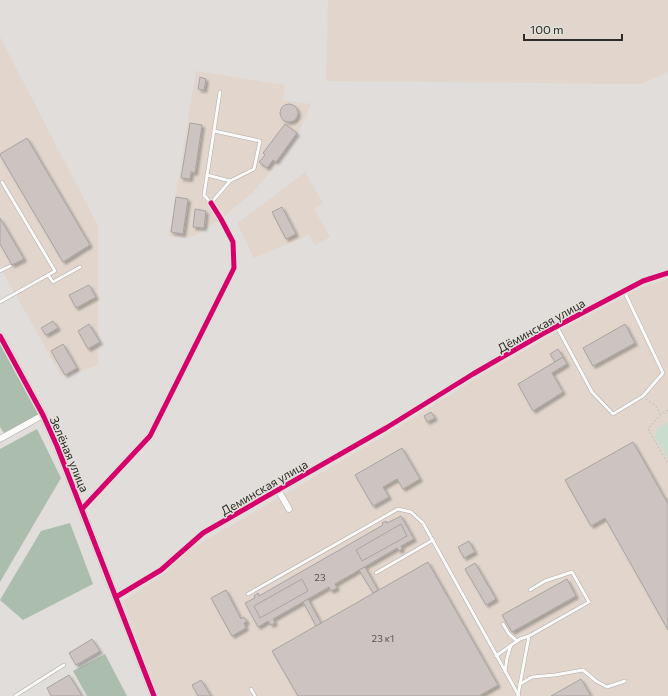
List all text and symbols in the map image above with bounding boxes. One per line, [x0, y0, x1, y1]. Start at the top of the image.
scale bar [524, 16, 622, 42]
text: 100 m [530, 22, 564, 36]
street label: Дёминская улица [495, 295, 587, 355]
street label: Зелёная улица [48, 414, 92, 494]
street label: Деминская улица [218, 456, 310, 518]
house number: 23 [314, 571, 326, 583]
house number: 23 к1 [372, 632, 394, 644]

